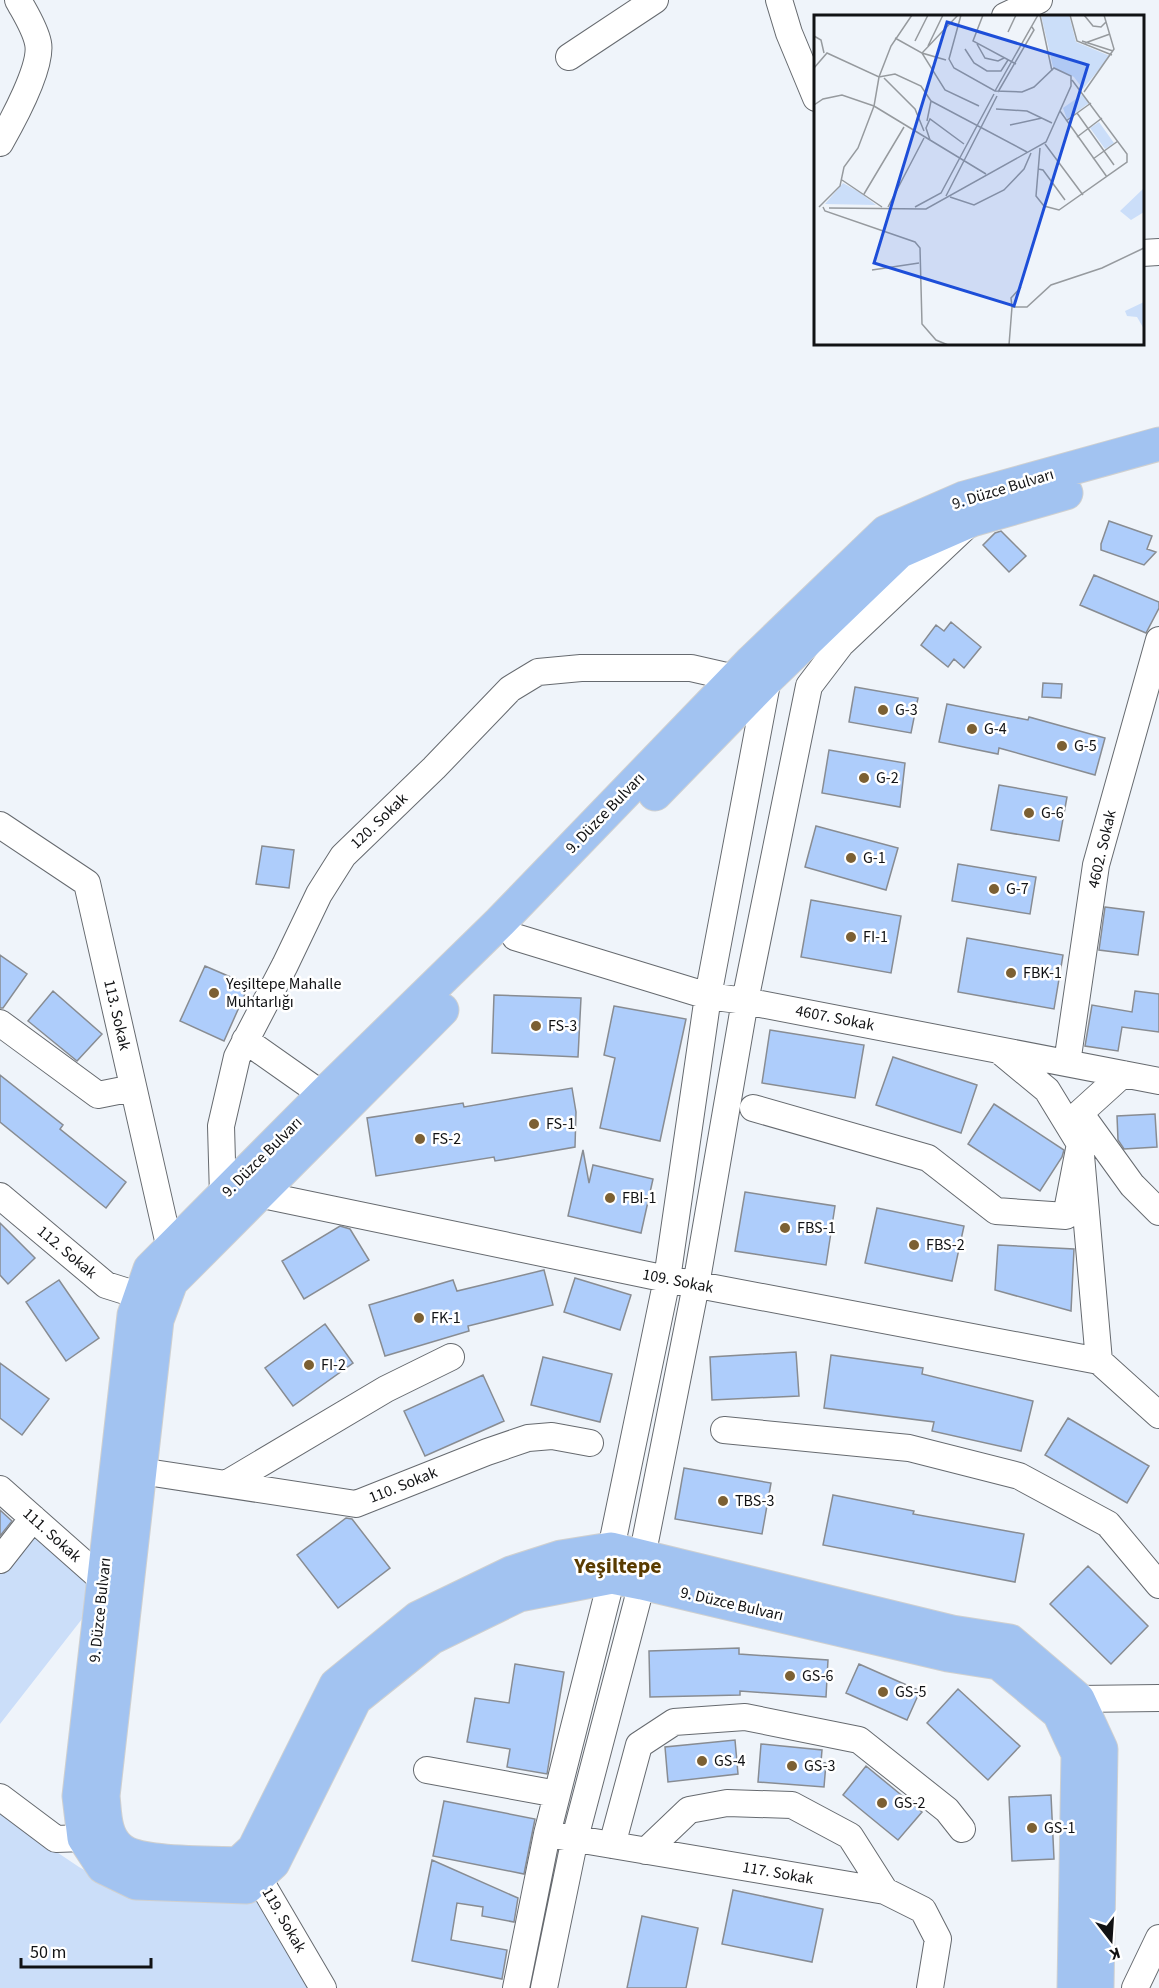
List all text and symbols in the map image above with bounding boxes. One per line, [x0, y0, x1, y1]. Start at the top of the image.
inset map [814, 15, 1144, 345]
street label: 9. Düzce Bulvarı [949, 463, 1057, 515]
place label: G-3 [895, 699, 918, 721]
marker: G-3 [876, 703, 890, 717]
place label: G-4 [984, 718, 1007, 740]
marker: G-4 [965, 722, 979, 736]
place label: G-5 [1074, 735, 1097, 757]
marker: G-5 [1055, 739, 1069, 753]
street label: 9. Düzce Bulvarı [561, 767, 649, 859]
place label: G-2 [876, 767, 899, 789]
marker: G-2 [857, 771, 871, 785]
street label: 120. Sokak [345, 788, 413, 854]
place label: G-6 [1041, 802, 1064, 824]
marker: G-6 [1022, 806, 1036, 820]
street label: 4602. Sokak [1082, 807, 1122, 890]
place label: G-1 [863, 847, 886, 869]
marker: G-1 [844, 851, 858, 865]
place label: G-7 [1006, 878, 1029, 900]
marker: G-7 [987, 882, 1001, 896]
place label: FI-1 [863, 926, 888, 948]
marker: FI-1 [844, 930, 858, 944]
place label: FBK-1 [1023, 962, 1062, 984]
marker: FBK-1 [1004, 966, 1018, 980]
place label: Yeşiltepe Mahalle Muhtarlığı [225, 973, 341, 1013]
street label: 113. Sokak [98, 977, 136, 1053]
marker: Yeşiltepe Mahalle Muhtarlığı [207, 986, 221, 1000]
street label: 4607. Sokak [794, 1000, 876, 1036]
place label: FS-3 [548, 1015, 577, 1037]
marker: FS-3 [529, 1019, 543, 1033]
street label: 9. Düzce Bulvarı [217, 1112, 307, 1202]
place label: FS-1 [546, 1113, 575, 1135]
marker: FS-1 [527, 1117, 541, 1131]
place label: FS-2 [432, 1128, 461, 1150]
marker: FS-2 [413, 1132, 427, 1146]
place label: FBI-1 [622, 1187, 656, 1209]
marker: FBI-1 [603, 1191, 617, 1205]
place label: FBS-1 [797, 1217, 836, 1239]
street label: 112. Sokak [32, 1220, 102, 1284]
marker: FBS-1 [778, 1221, 792, 1235]
place label: FBS-2 [926, 1234, 965, 1256]
marker: FBS-2 [907, 1238, 921, 1252]
street label: 109. Sokak [641, 1263, 716, 1299]
place label: FK-1 [431, 1307, 461, 1329]
marker: FK-1 [412, 1311, 426, 1325]
place label: FI-2 [321, 1354, 346, 1376]
marker: FI-2 [302, 1358, 316, 1372]
street label: 110. Sokak [365, 1461, 441, 1509]
place label: TBS-3 [735, 1490, 775, 1512]
marker: TBS-3 [716, 1494, 730, 1508]
street label: 111. Sokak [18, 1503, 86, 1567]
district label: Yeşiltepe [573, 1550, 662, 1582]
street label: 9. Düzce Bulvarı [84, 1556, 116, 1664]
street label: 9. Düzce Bulvarı [678, 1581, 786, 1627]
place label: GS-6 [802, 1665, 834, 1687]
marker: GS-6 [783, 1669, 797, 1683]
place label: GS-5 [895, 1681, 927, 1703]
marker: GS-5 [876, 1685, 890, 1699]
place label: GS-4 [714, 1750, 746, 1772]
marker: GS-4 [695, 1754, 709, 1768]
place label: GS-3 [804, 1755, 836, 1777]
marker: GS-3 [785, 1759, 799, 1773]
place label: GS-2 [894, 1792, 926, 1814]
marker: GS-2 [875, 1796, 889, 1810]
place label: GS-1 [1044, 1817, 1076, 1839]
marker: GS-1 [1025, 1821, 1039, 1835]
street label: 117. Sokak [741, 1856, 815, 1890]
street label: 119. Sokak [256, 1883, 312, 1957]
north arrow [1081, 1910, 1141, 1970]
scale bar [21, 1931, 152, 1969]
text: 50 m [30, 1940, 66, 1965]
text: K [1107, 1941, 1123, 1965]

